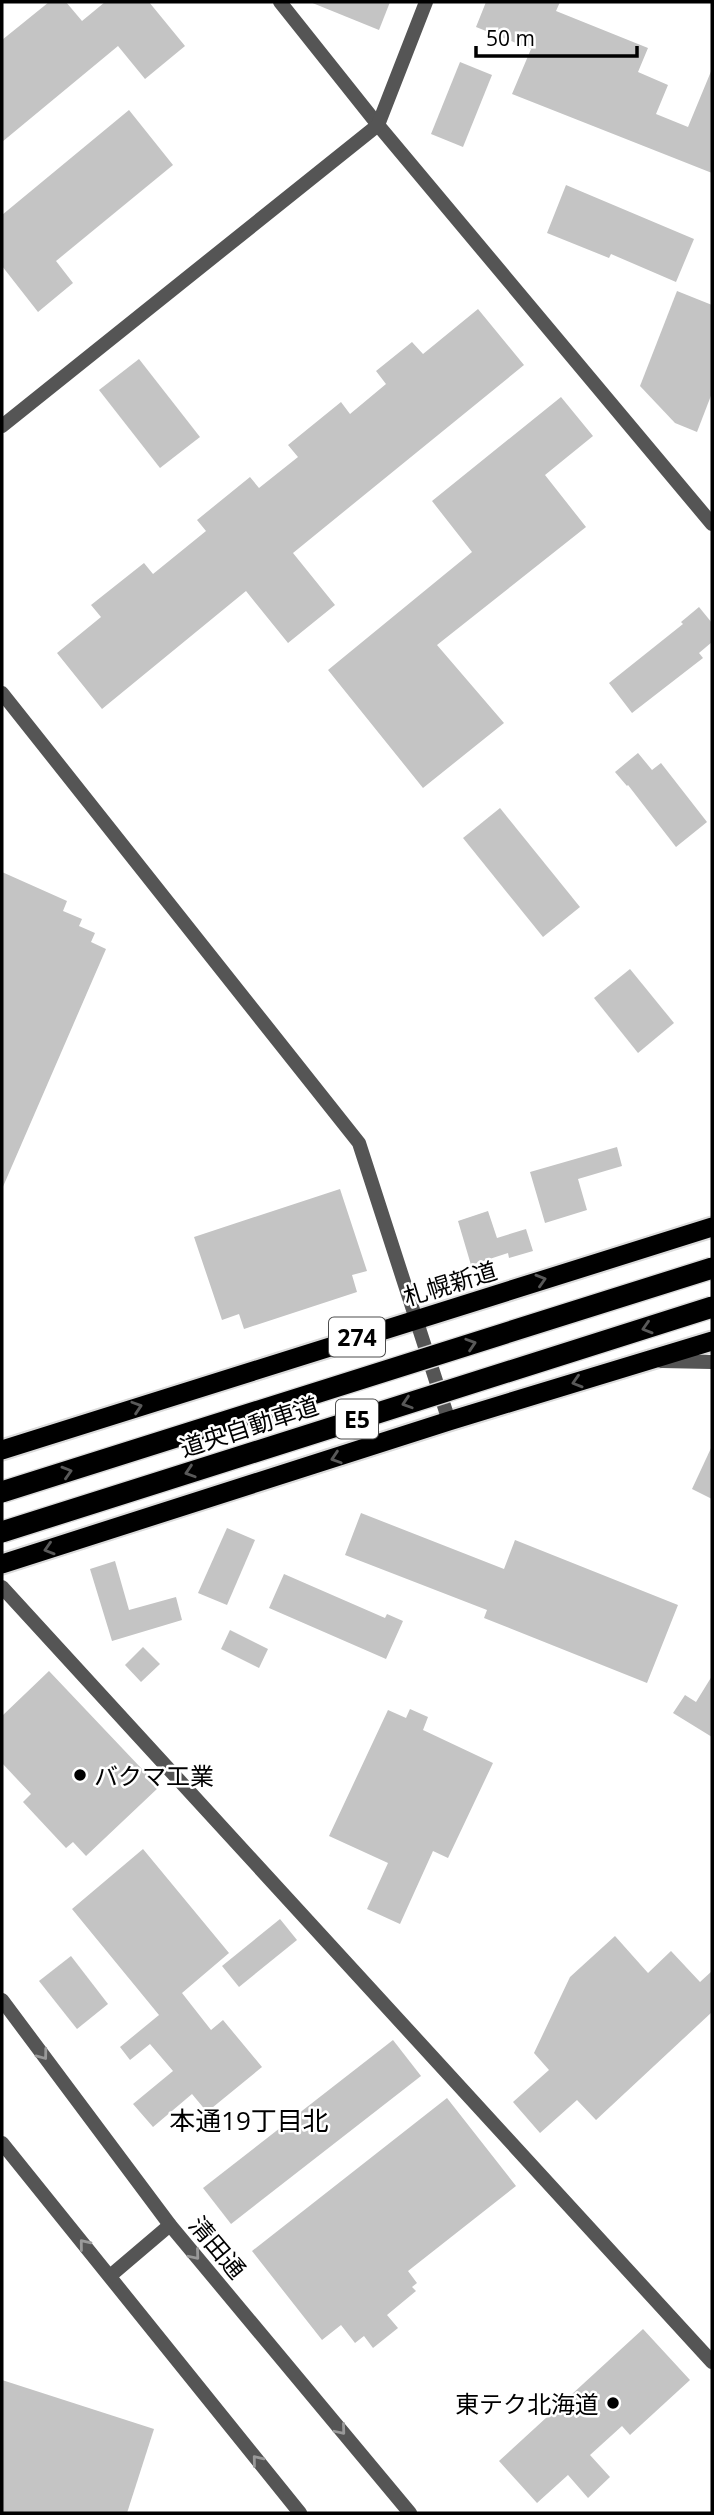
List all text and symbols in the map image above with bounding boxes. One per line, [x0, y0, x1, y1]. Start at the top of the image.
scale bar [476, 14, 637, 58]
text: 50 m [486, 24, 535, 52]
street label: 札幌新道 [399, 1253, 501, 1313]
one-way arrow [535, 1273, 547, 1288]
road number: 274 [329, 1318, 385, 1356]
one-way arrow [641, 1319, 653, 1334]
one-way arrow [464, 1338, 476, 1352]
one-way arrow [571, 1374, 583, 1389]
street label: 道央自動車道 [175, 1388, 323, 1464]
one-way arrow [401, 1394, 413, 1409]
road number: E5 [336, 1400, 378, 1438]
one-way arrow [130, 1401, 143, 1415]
one-way arrow [331, 1449, 343, 1464]
one-way arrow [184, 1464, 197, 1478]
one-way arrow [61, 1465, 73, 1480]
one-way arrow [44, 1540, 56, 1555]
place label: バクマ工業 [94, 1759, 214, 1792]
marker: バクマ工業 [72, 1767, 88, 1783]
one-way arrow [34, 2047, 47, 2060]
district label: 本通19丁目北 [169, 2102, 329, 2138]
street label: 清田通 [182, 2209, 254, 2285]
one-way arrow [80, 2240, 93, 2252]
one-way arrow [187, 2248, 200, 2260]
place label: 東テク北海道 [455, 2387, 599, 2420]
marker: 東テク北海道 [605, 2395, 621, 2411]
one-way arrow [333, 2422, 345, 2435]
one-way arrow [253, 2455, 266, 2468]

